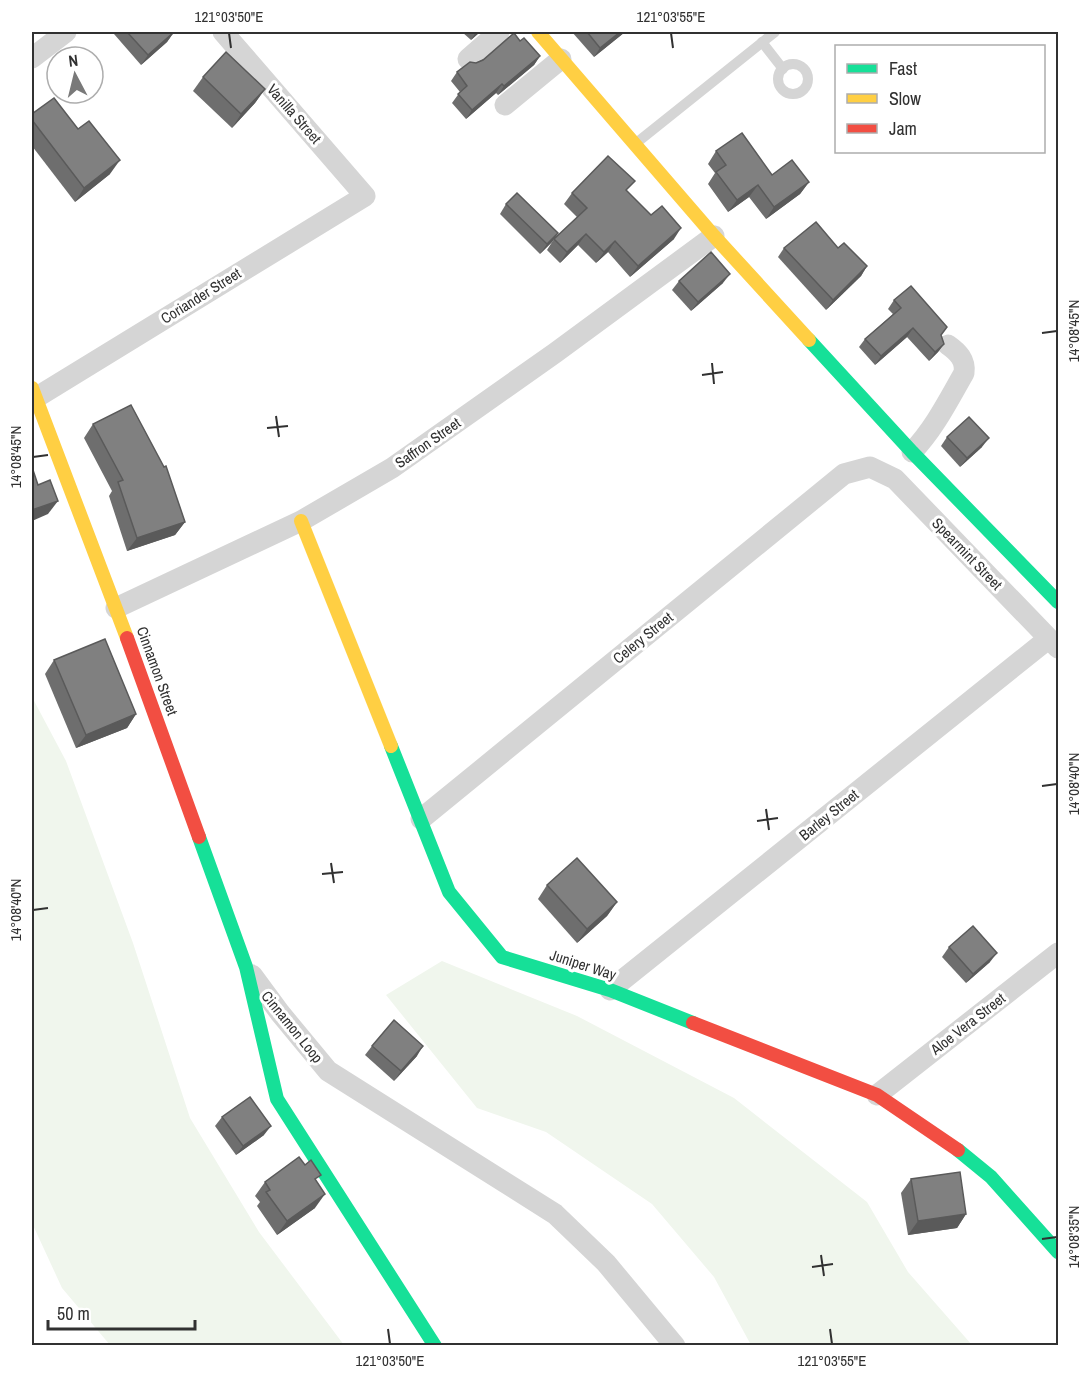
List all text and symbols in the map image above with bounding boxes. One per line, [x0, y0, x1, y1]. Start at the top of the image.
text: 121°03'50"E [195, 6, 263, 27]
text: 121°03'55"E [637, 6, 705, 27]
north arrow [45, 45, 105, 105]
legend [835, 45, 1045, 153]
text: N [67, 49, 79, 72]
text: Fast [889, 56, 917, 81]
street label: Vanilla Street [263, 79, 327, 149]
text: Slow [889, 86, 921, 111]
text: Jam [889, 116, 917, 141]
street label: Coriander Street [157, 262, 245, 329]
text: 14°08'45"N [1063, 300, 1084, 362]
street label: Saffron Street [391, 412, 465, 473]
text: 14°08'45"N [5, 426, 26, 488]
street label: Spearmint Street [928, 513, 1008, 595]
street label: Celery Street [608, 607, 678, 668]
street label: Cinnamon Street [132, 624, 183, 719]
text: 14°08'40"N [1063, 753, 1084, 815]
street label: Barley Street [794, 784, 863, 845]
text: 14°08'40"N [5, 879, 26, 941]
street label: Juniper Way [547, 944, 620, 985]
street label: Cinnamon Loop [257, 986, 328, 1067]
street label: Aloe Vera Street [925, 987, 1010, 1060]
text: 14°08'35"N [1063, 1206, 1084, 1268]
scale bar [48, 1293, 195, 1331]
text: 50 m [57, 1301, 90, 1326]
text: 121°03'50"E [356, 1350, 424, 1371]
text: 121°03'55"E [798, 1350, 866, 1371]

